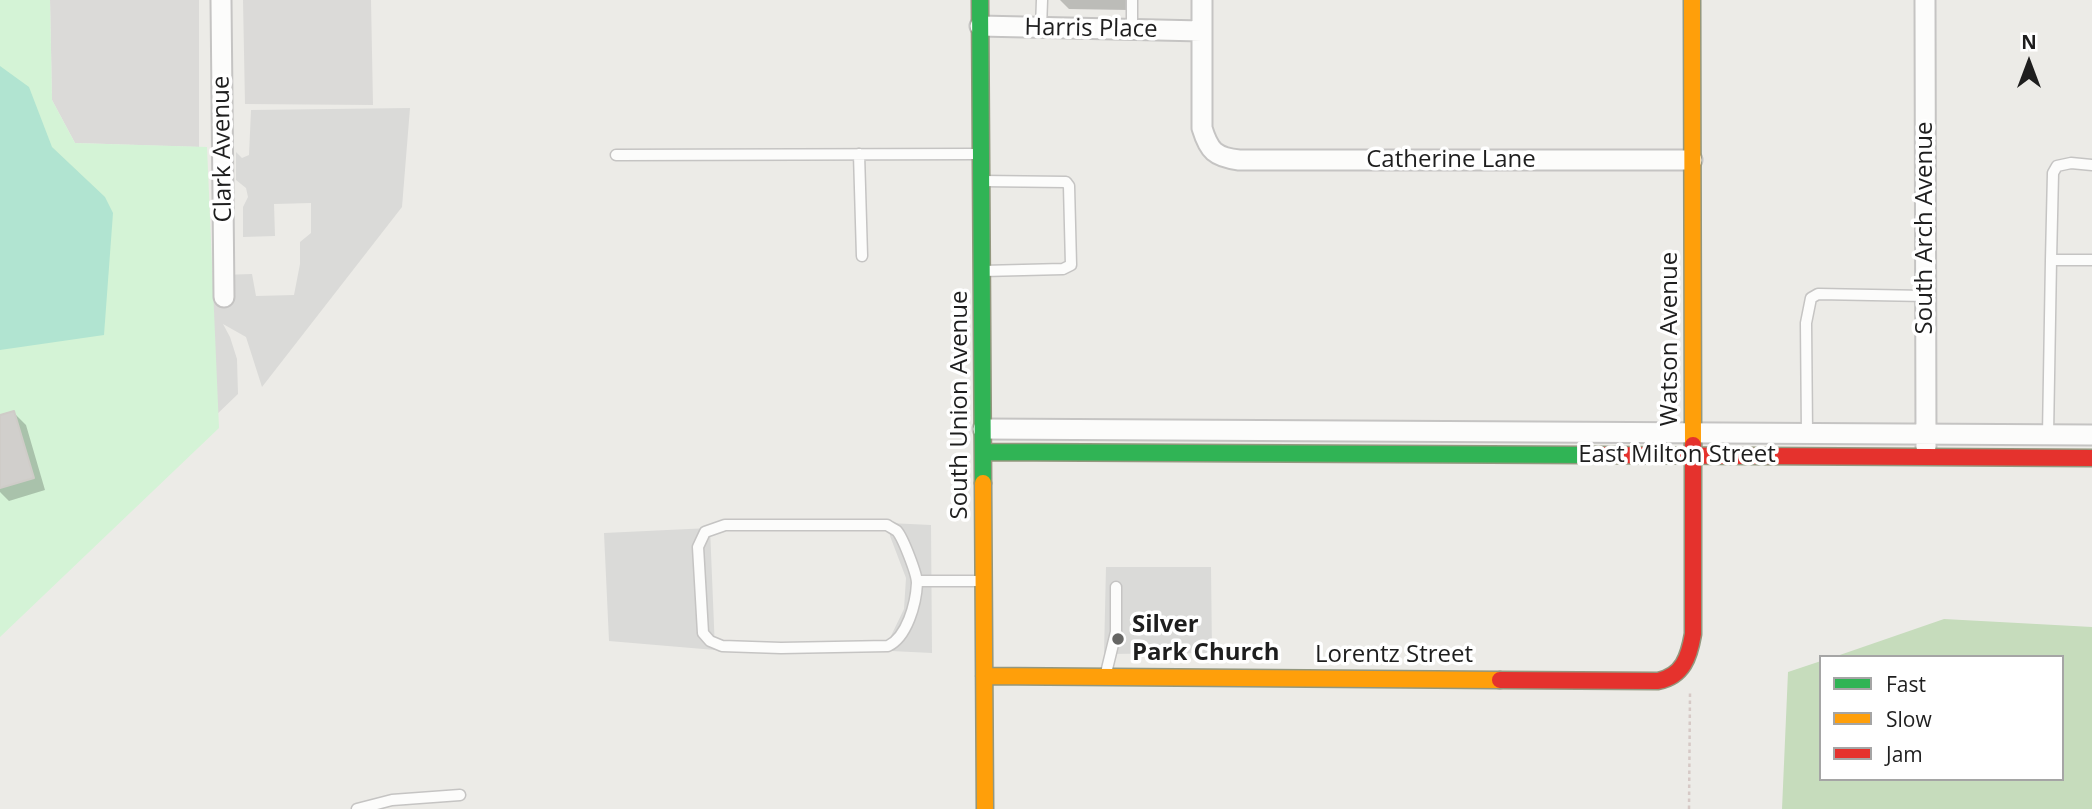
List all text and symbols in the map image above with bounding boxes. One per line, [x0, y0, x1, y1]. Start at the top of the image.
street label: Harris Place [1024, 13, 1158, 45]
north arrow [1994, 28, 2064, 98]
text: N [2021, 29, 2037, 55]
street label: Clark Avenue [207, 75, 239, 223]
street label: South Arch Avenue [1911, 122, 1939, 334]
street label: Catherine Lane [1366, 146, 1536, 174]
street label: Watson Avenue [1656, 252, 1684, 426]
street label: South Union Avenue [946, 290, 974, 520]
street label: East Milton Street [1578, 441, 1776, 469]
place label: Silver Park Church [1132, 611, 1279, 667]
marker: Silver Park Church [1110, 631, 1126, 647]
street label: Lorentz Street [1315, 641, 1473, 669]
legend [1819, 655, 2064, 781]
text: Fast [1886, 670, 1926, 698]
text: Slow [1886, 705, 1932, 733]
text: Jam [1886, 740, 1923, 768]

